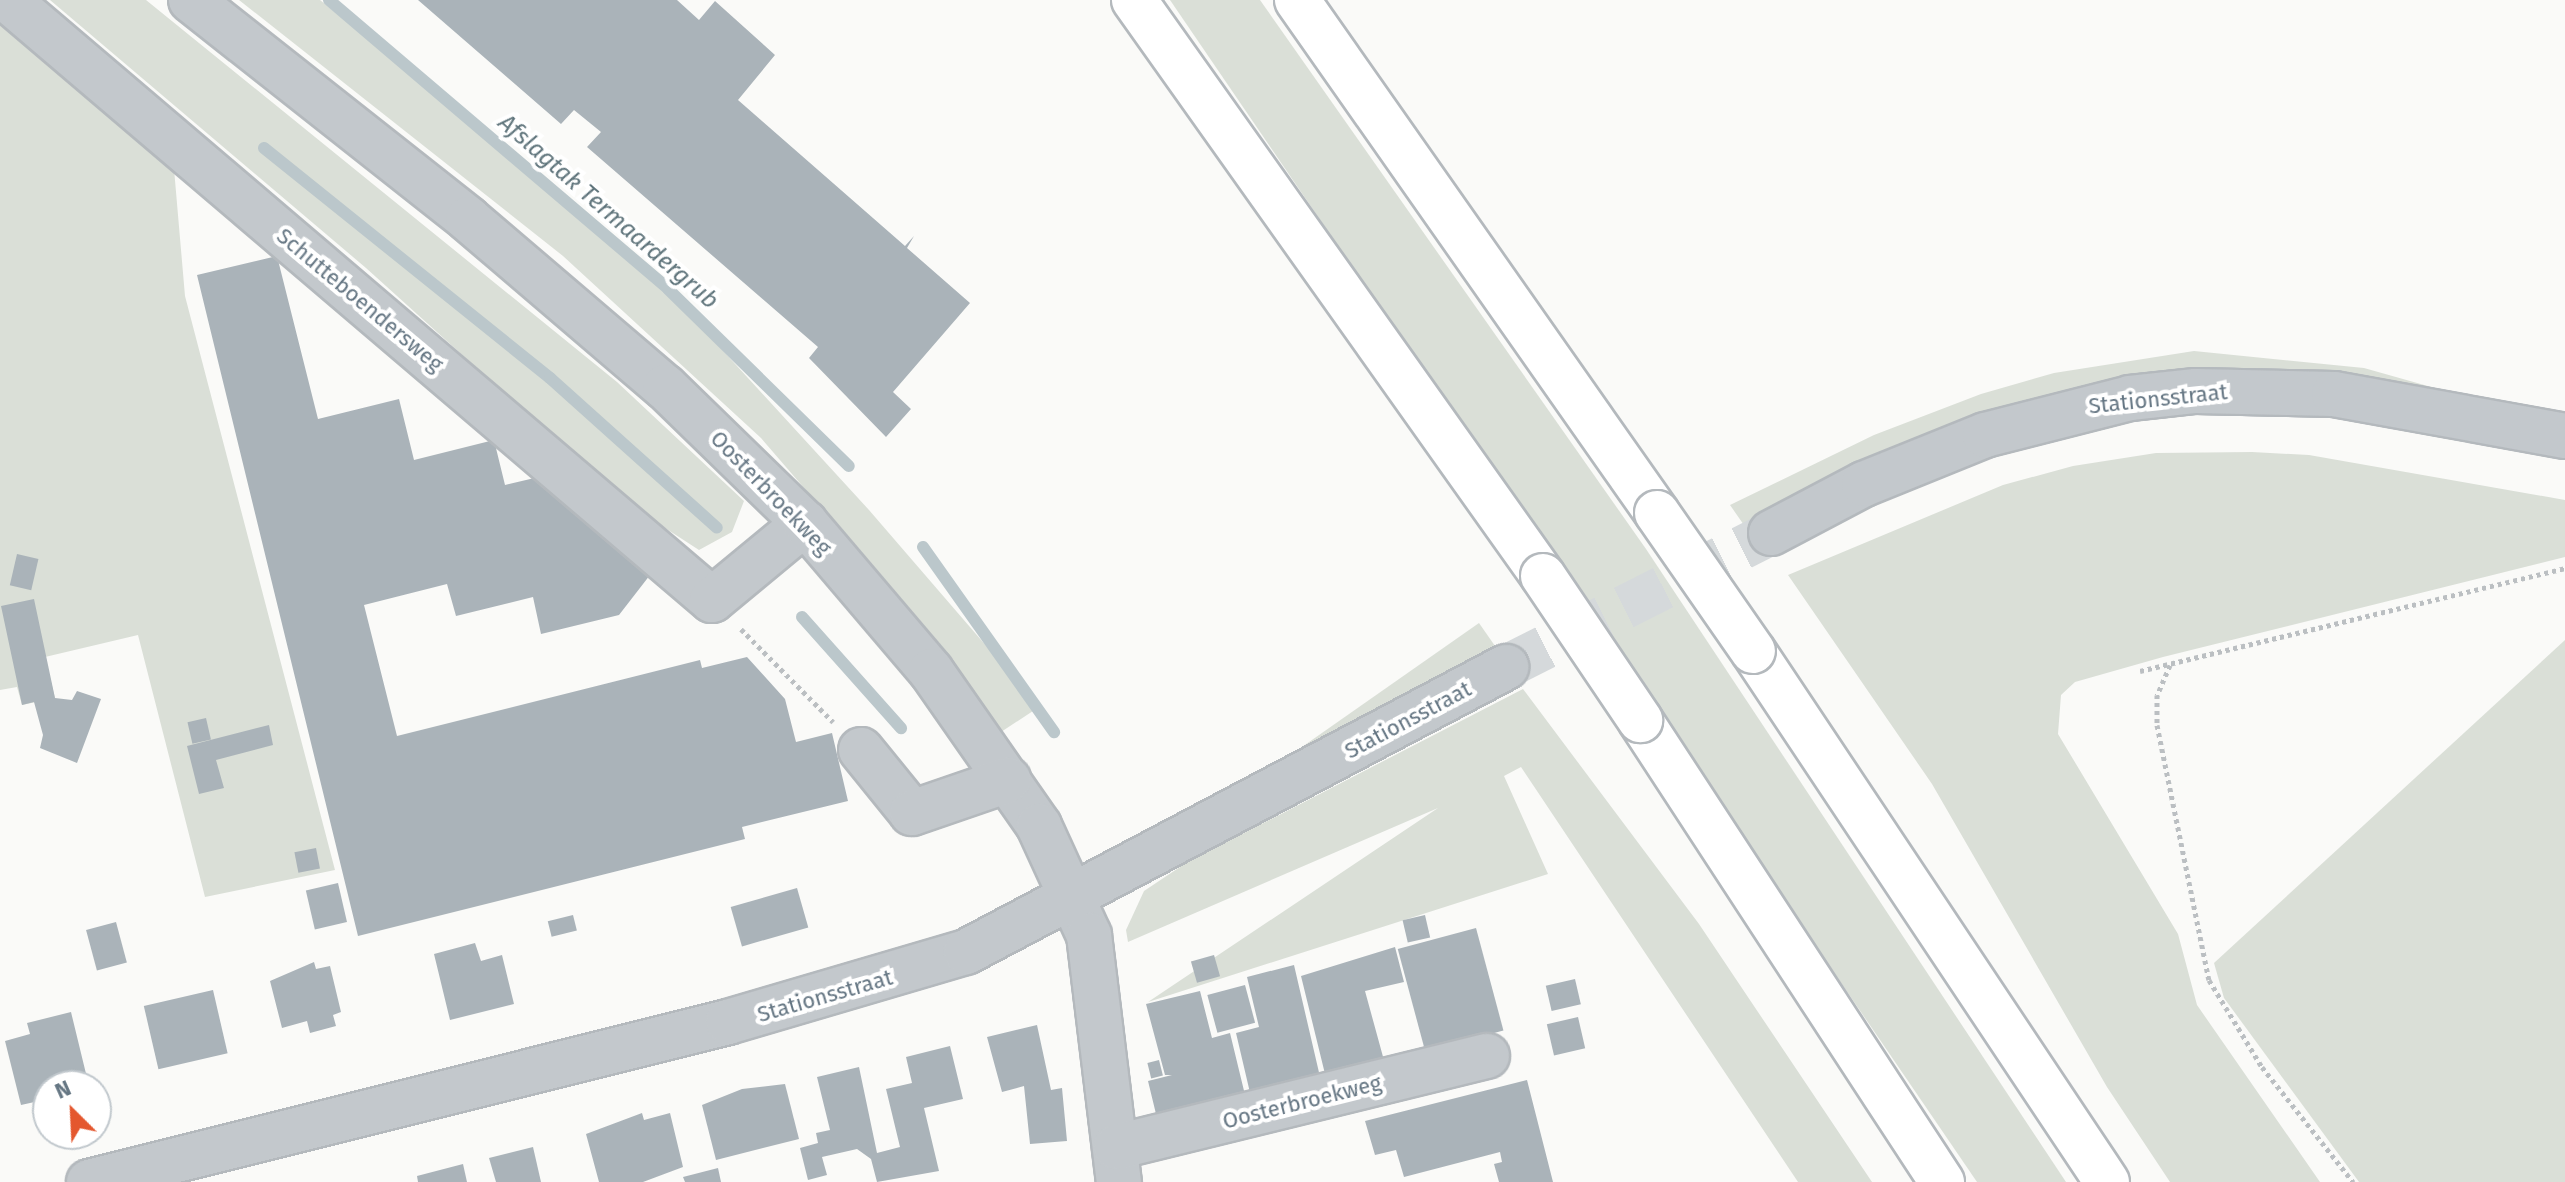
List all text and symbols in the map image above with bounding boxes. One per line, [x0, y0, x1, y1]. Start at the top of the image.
water label: Afslagtak Termaardergrub [492, 109, 724, 315]
street label: Schutteboendersweg [271, 223, 449, 377]
street label: Stationsstraat [2087, 379, 2229, 419]
street label: Oosterbroekweg [705, 425, 837, 561]
street label: Stationsstraat [1340, 676, 1476, 764]
street label: Stationsstraat [754, 964, 896, 1028]
north arrow [32, 1070, 112, 1150]
street label: Oosterbroekweg [1220, 1070, 1384, 1134]
text: N [51, 1074, 75, 1105]

